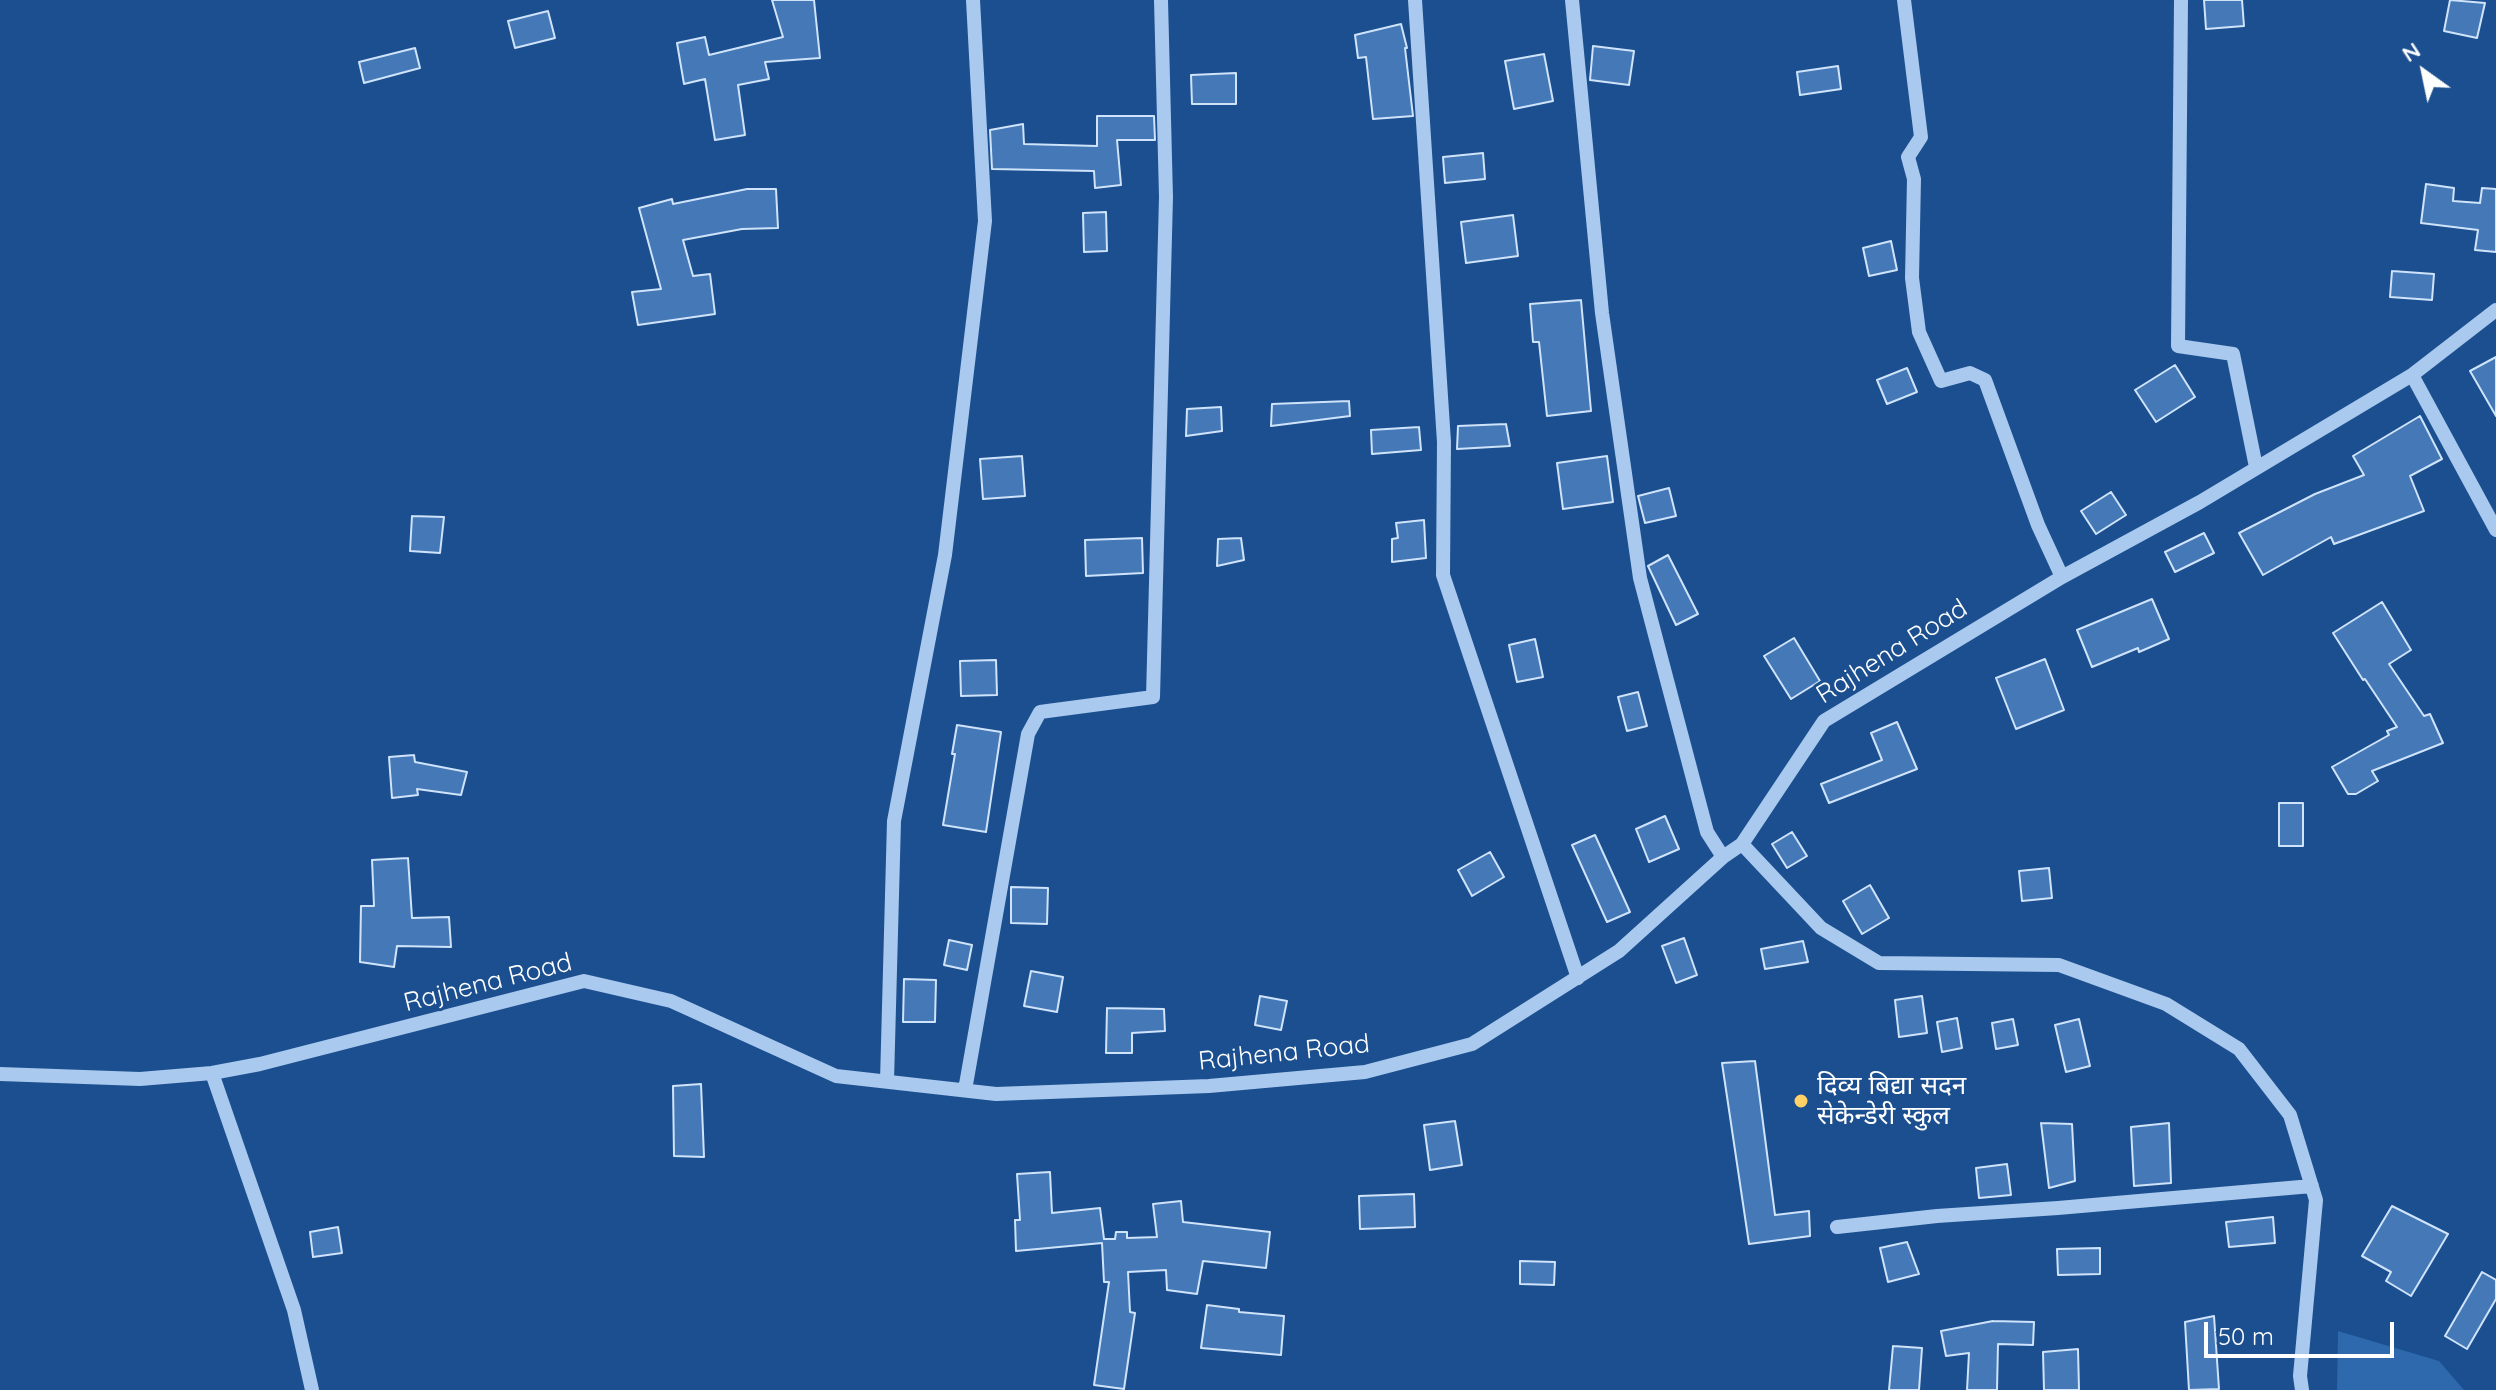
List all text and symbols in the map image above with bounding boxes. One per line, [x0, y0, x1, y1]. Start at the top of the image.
north arrow [2384, 32, 2464, 112]
text: N [2397, 36, 2425, 68]
street label: Rajhena Road [1811, 593, 1973, 711]
street label: Rajhena Road [401, 947, 575, 1019]
street label: Rajhena Road [1197, 1028, 1371, 1078]
place label: दिव्य बिद्या सदन सेकेन्डेरी स्कुल [1817, 1070, 1966, 1132]
marker: दिव्य बिद्या सदन सेकेन्डेरी स्कुल [1792, 1092, 1810, 1110]
scale bar [2208, 1306, 2398, 1356]
text: 50 m [2218, 1321, 2274, 1351]

